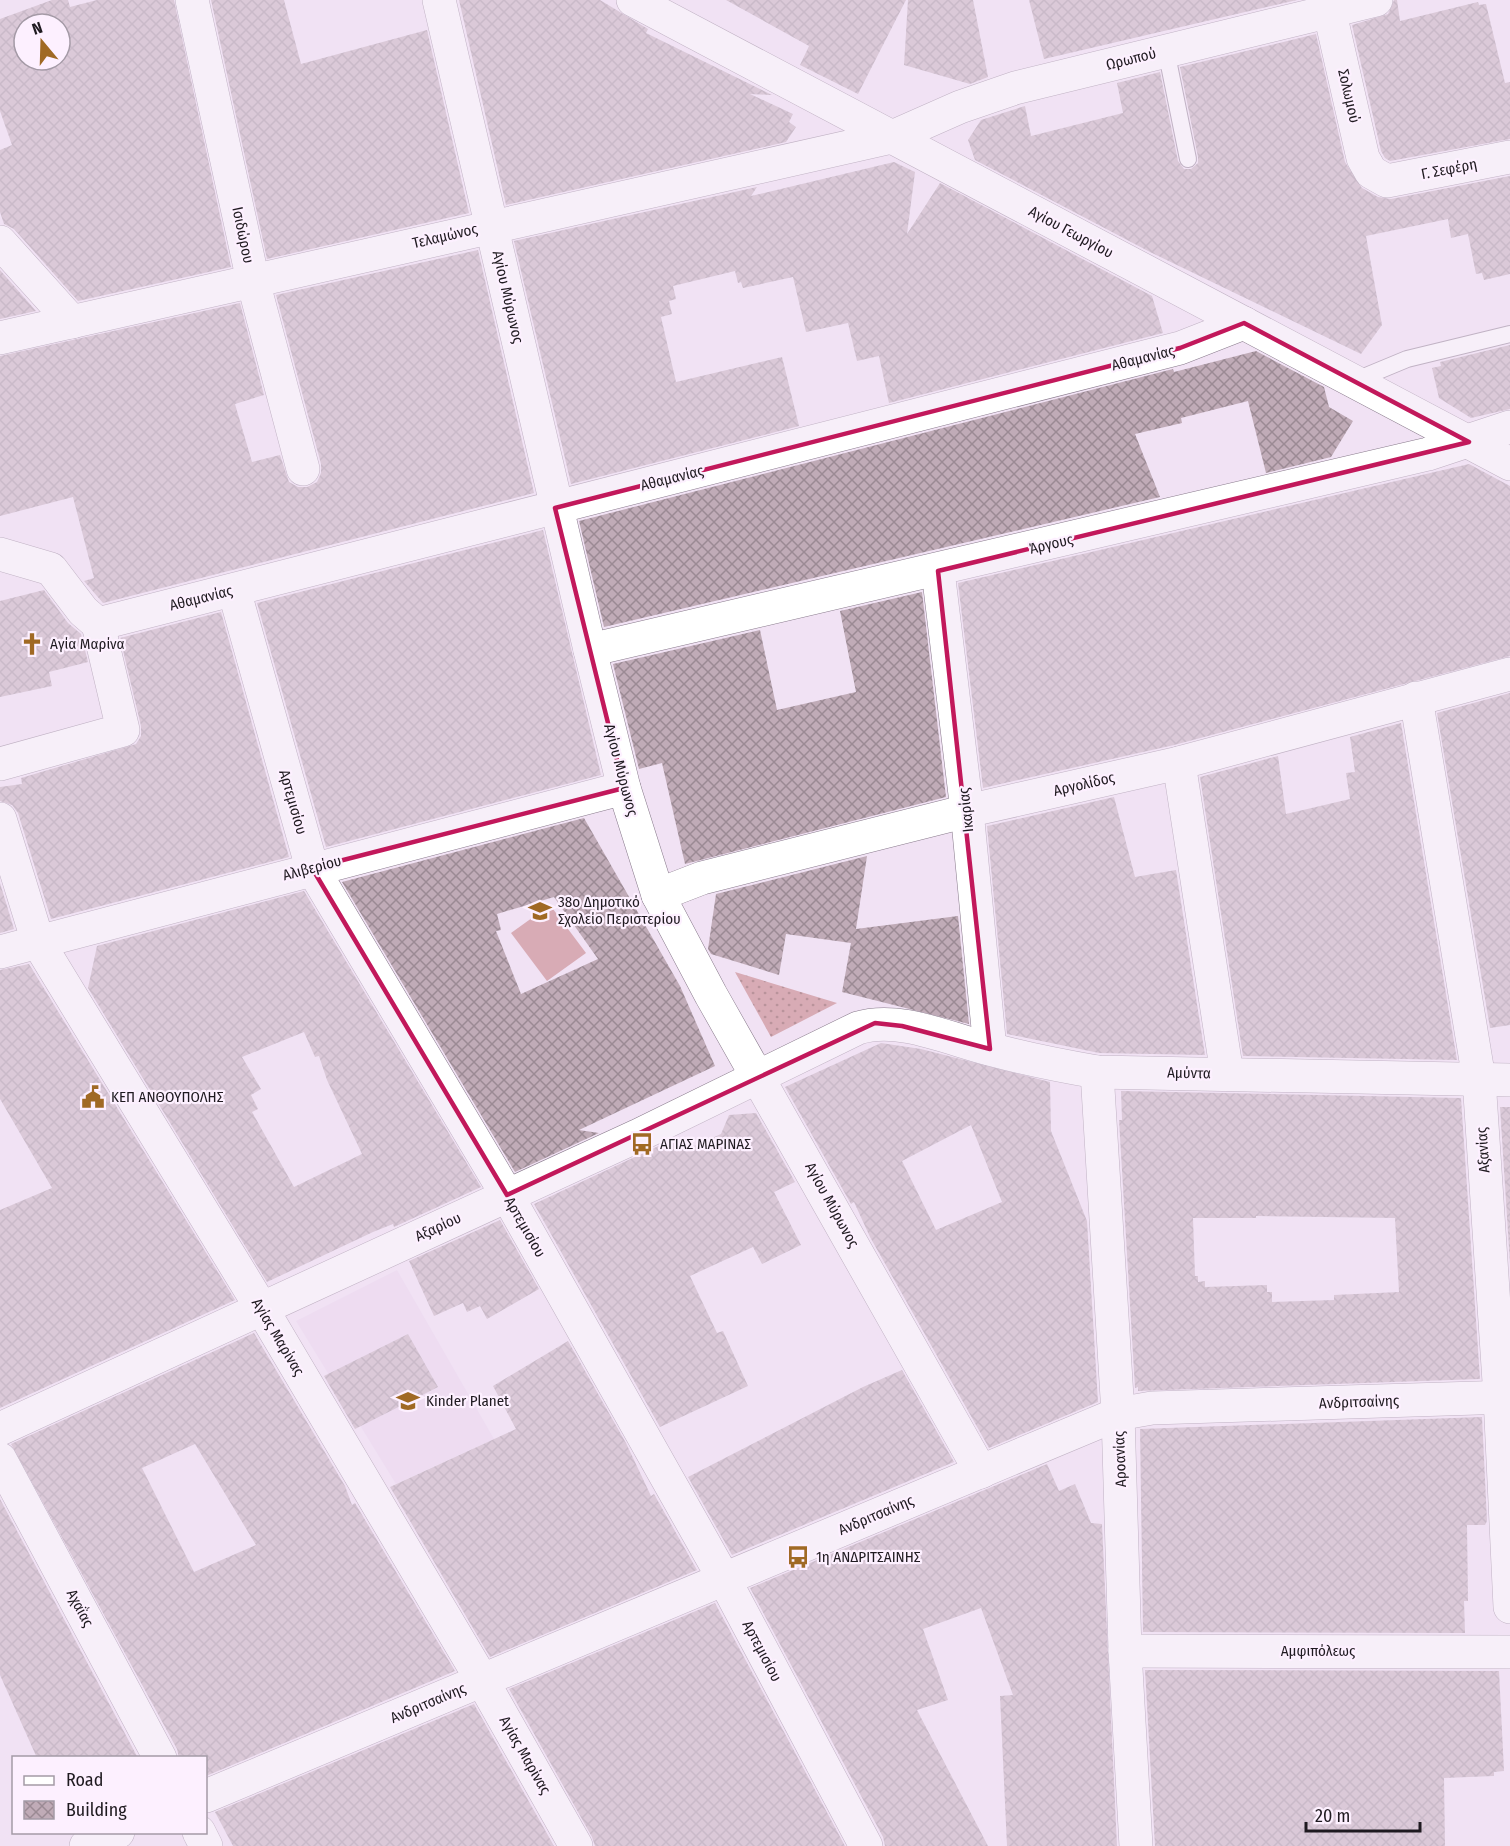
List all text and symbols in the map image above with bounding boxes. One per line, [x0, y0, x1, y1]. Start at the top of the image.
north arrow [12, 12, 72, 72]
text: N [30, 18, 45, 39]
street label: Ωρωπού [1104, 44, 1158, 74]
street label: Σολωμού [1334, 67, 1364, 125]
street label: Γ. Σεφέρη [1419, 155, 1479, 183]
street label: Αγίου Γεωργίου [1026, 202, 1116, 262]
street label: Ισιδώρου [228, 205, 258, 265]
street label: Τελαμώνος [411, 220, 480, 252]
street label: Αγίου Μύρωνος [489, 249, 528, 346]
street label: Αθαμανίας [1110, 341, 1177, 375]
street label: Αθαμανίας [639, 461, 706, 495]
street label: Άργους [1027, 530, 1075, 558]
street label: Αθαμανίας [168, 581, 235, 615]
church icon: Αγία Μαρίνα [19, 631, 45, 657]
place label: Αγία Μαρίνα [50, 635, 125, 653]
street label: Αγίου Μύρωνος [600, 722, 642, 819]
street label: Αρτεμισίου [275, 768, 311, 836]
street label: Αργολίδος [1052, 768, 1117, 800]
street label: Ικαρίας [955, 786, 977, 833]
street label: Αλιβερίου [281, 852, 343, 884]
place label: 38ο Δημοτικό Σχολείο Περιστερίου [558, 893, 681, 928]
school or university icon: 38ο Δημοτικό Σχολείο Περιστερίου [527, 898, 553, 924]
street label: Αμύντα [1167, 1064, 1211, 1082]
public building icon: ΚΕΠ ΑΝΘΟΥΠΟΛΗΣ [80, 1084, 106, 1110]
place label: ΚΕΠ ΑΝΘΟΥΠΟΛΗΣ [111, 1088, 224, 1106]
street label: Αξανίας [1472, 1126, 1494, 1174]
bus stop icon: ΑΓΙΑΣ ΜΑΡΙΝΑΣ [629, 1131, 655, 1157]
place label: ΑΓΙΑΣ ΜΑΡΙΝΑΣ [660, 1135, 751, 1153]
street label: Αγίου Μύρωνος [801, 1159, 863, 1251]
street label: Αρτεμισίου [501, 1194, 549, 1260]
street label: Αξαρίου [412, 1209, 464, 1245]
street label: Αγίας Μαρίνας [248, 1295, 308, 1379]
school or university icon: Kinder Planet [395, 1388, 421, 1414]
place label: Kinder Planet [426, 1392, 509, 1410]
street label: Ανδριτσαίνης [1319, 1392, 1400, 1412]
street label: Αροανίας [1110, 1430, 1130, 1487]
street label: Ανδριτσαίνης [836, 1491, 917, 1539]
bus stop icon: 1η ΑΝΔΡΙΤΣΑΙΝΗΣ [785, 1544, 811, 1570]
place label: 1η ΑΝΔΡΙΤΣΑΙΝΗΣ [816, 1548, 921, 1566]
street label: Αχαΐας [63, 1586, 98, 1630]
street label: Αρτεμισίου [738, 1617, 786, 1685]
street label: Αμφιπόλεως [1281, 1642, 1356, 1660]
street label: Ανδριτσαίνης [388, 1679, 469, 1727]
street label: Αγίας Μαρίνας [495, 1713, 555, 1798]
legend [12, 1756, 207, 1834]
text: Road [66, 1769, 103, 1791]
scale bar [1306, 1795, 1420, 1833]
text: Building [66, 1799, 127, 1821]
text: 20 m [1315, 1805, 1350, 1827]

